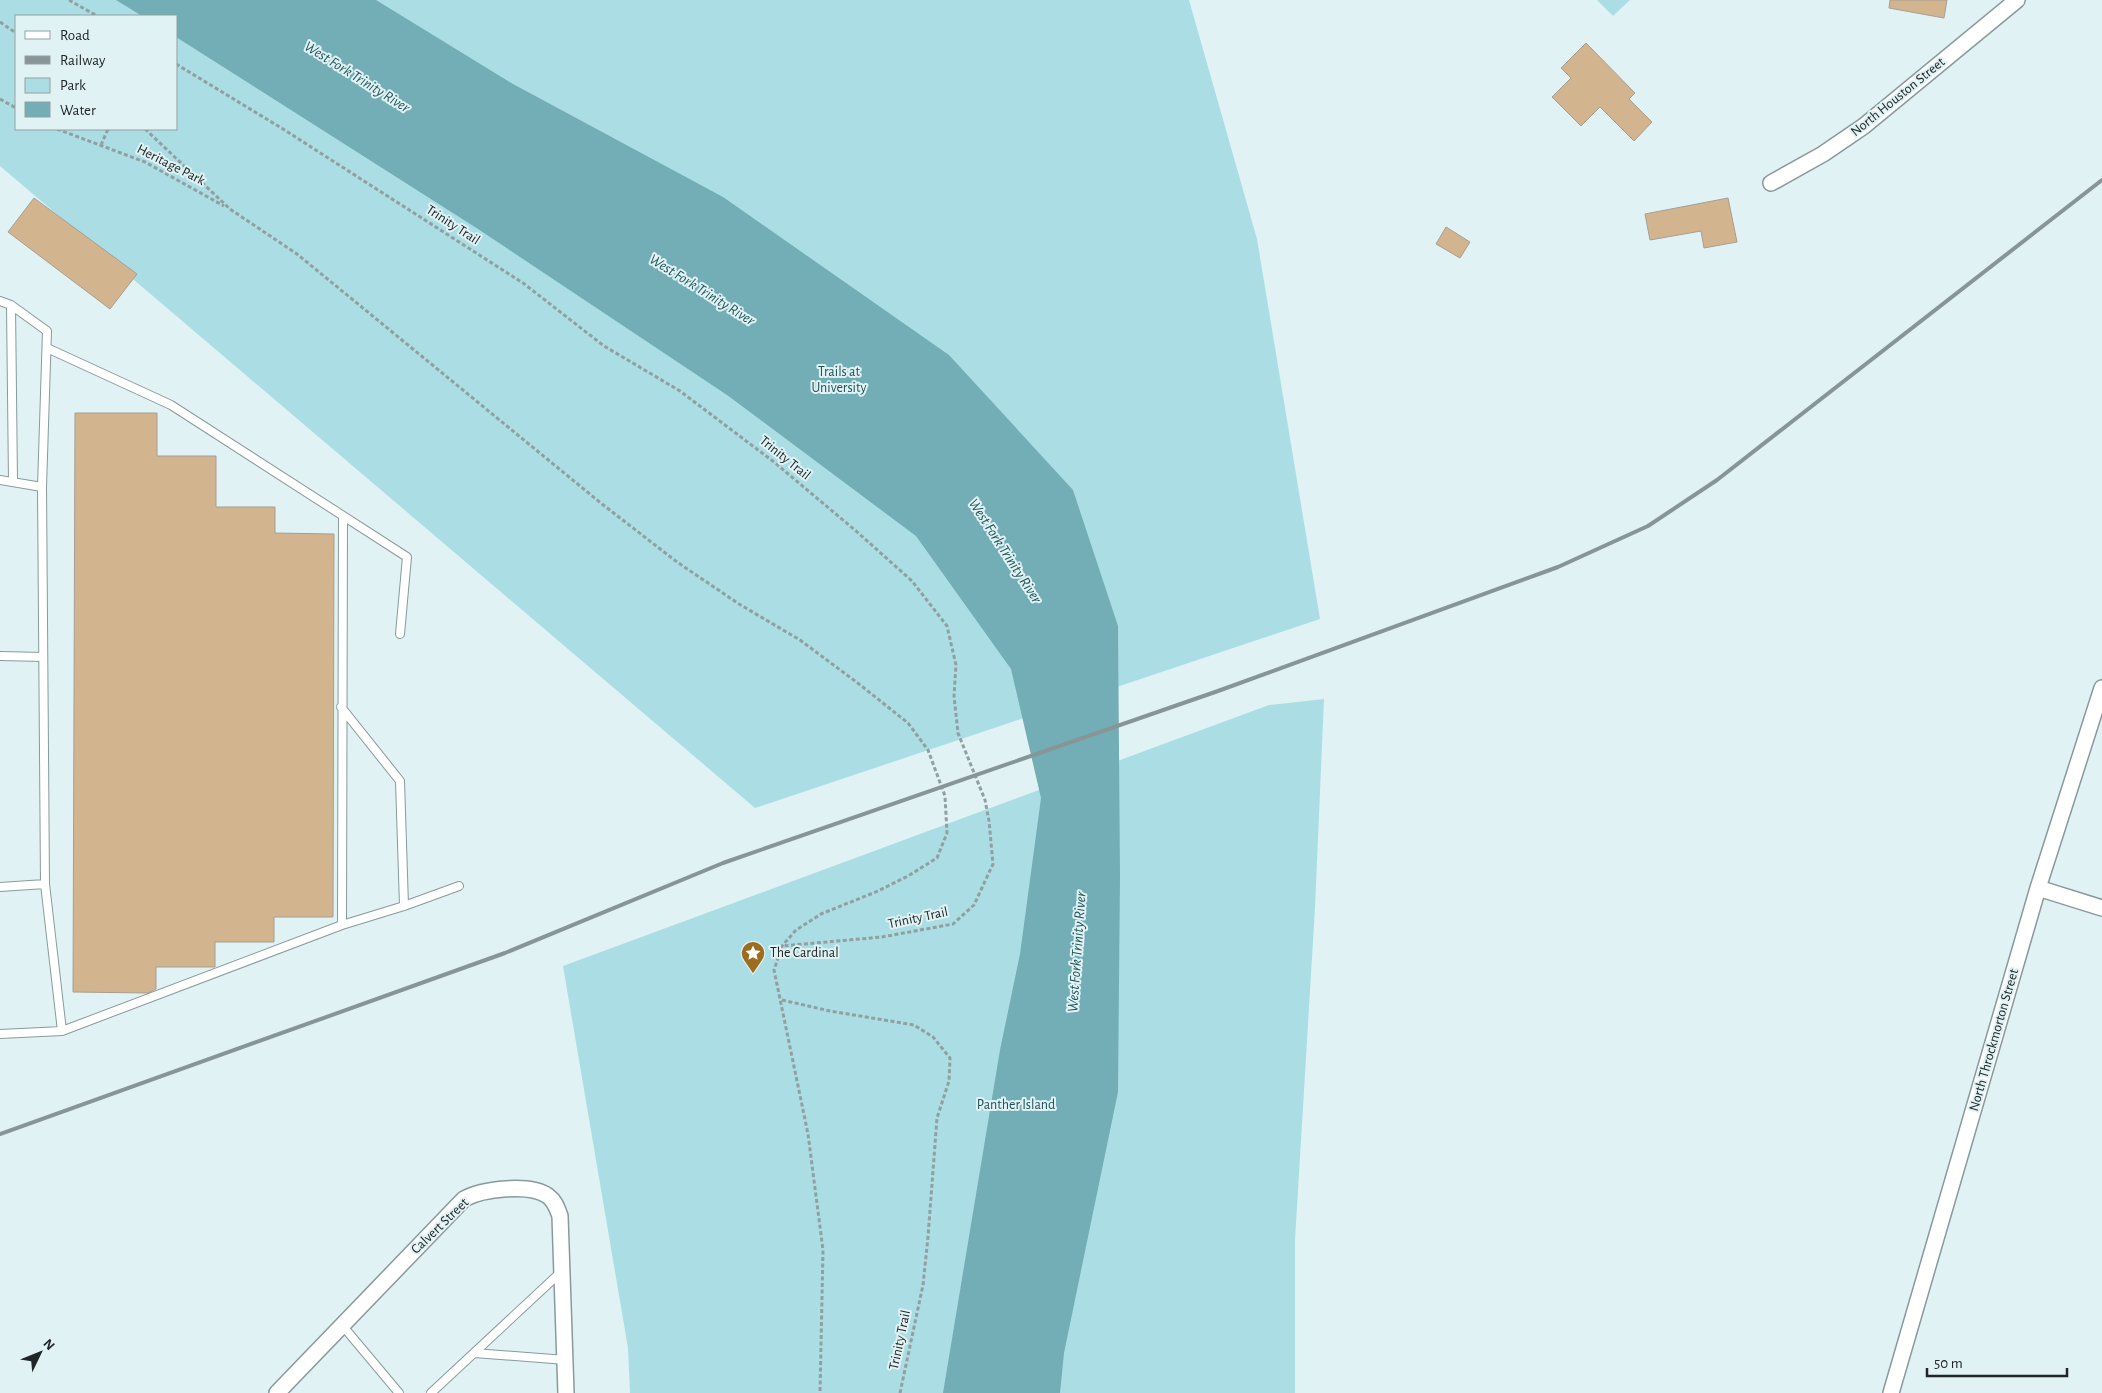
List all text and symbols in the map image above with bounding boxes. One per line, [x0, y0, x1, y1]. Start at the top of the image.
legend [15, 15, 178, 130]
text: Road [60, 28, 90, 43]
water label: West Fork Trinity River [302, 39, 413, 116]
text: Railway [60, 53, 106, 68]
street label: North Houston Street [1848, 55, 1948, 139]
text: Park [60, 78, 86, 93]
text: Water [60, 103, 96, 118]
street label: Heritage Park [135, 142, 208, 188]
street label: Trinity Trail [424, 203, 482, 247]
water label: West Fork Trinity River [647, 252, 758, 329]
park label: Trails at University [812, 365, 866, 395]
street label: Trinity Trail [757, 433, 813, 483]
water label: West Fork Trinity River [966, 496, 1045, 607]
water label: West Fork Trinity River [1065, 890, 1089, 1013]
street label: Trinity Trail [887, 905, 949, 931]
place icon: The Cardinal [740, 940, 766, 974]
place label: The Cardinal [770, 946, 839, 960]
street label: North Throckmorton Street [1967, 967, 2021, 1113]
park label: Panther Island [977, 1098, 1055, 1112]
street label: Calvert Street [409, 1195, 472, 1257]
street label: Trinity Trail [887, 1309, 913, 1371]
north arrow [15, 1328, 65, 1378]
text: N [40, 1336, 57, 1353]
scale bar [1927, 1346, 2067, 1378]
text: 50 m [1934, 1356, 1963, 1371]

